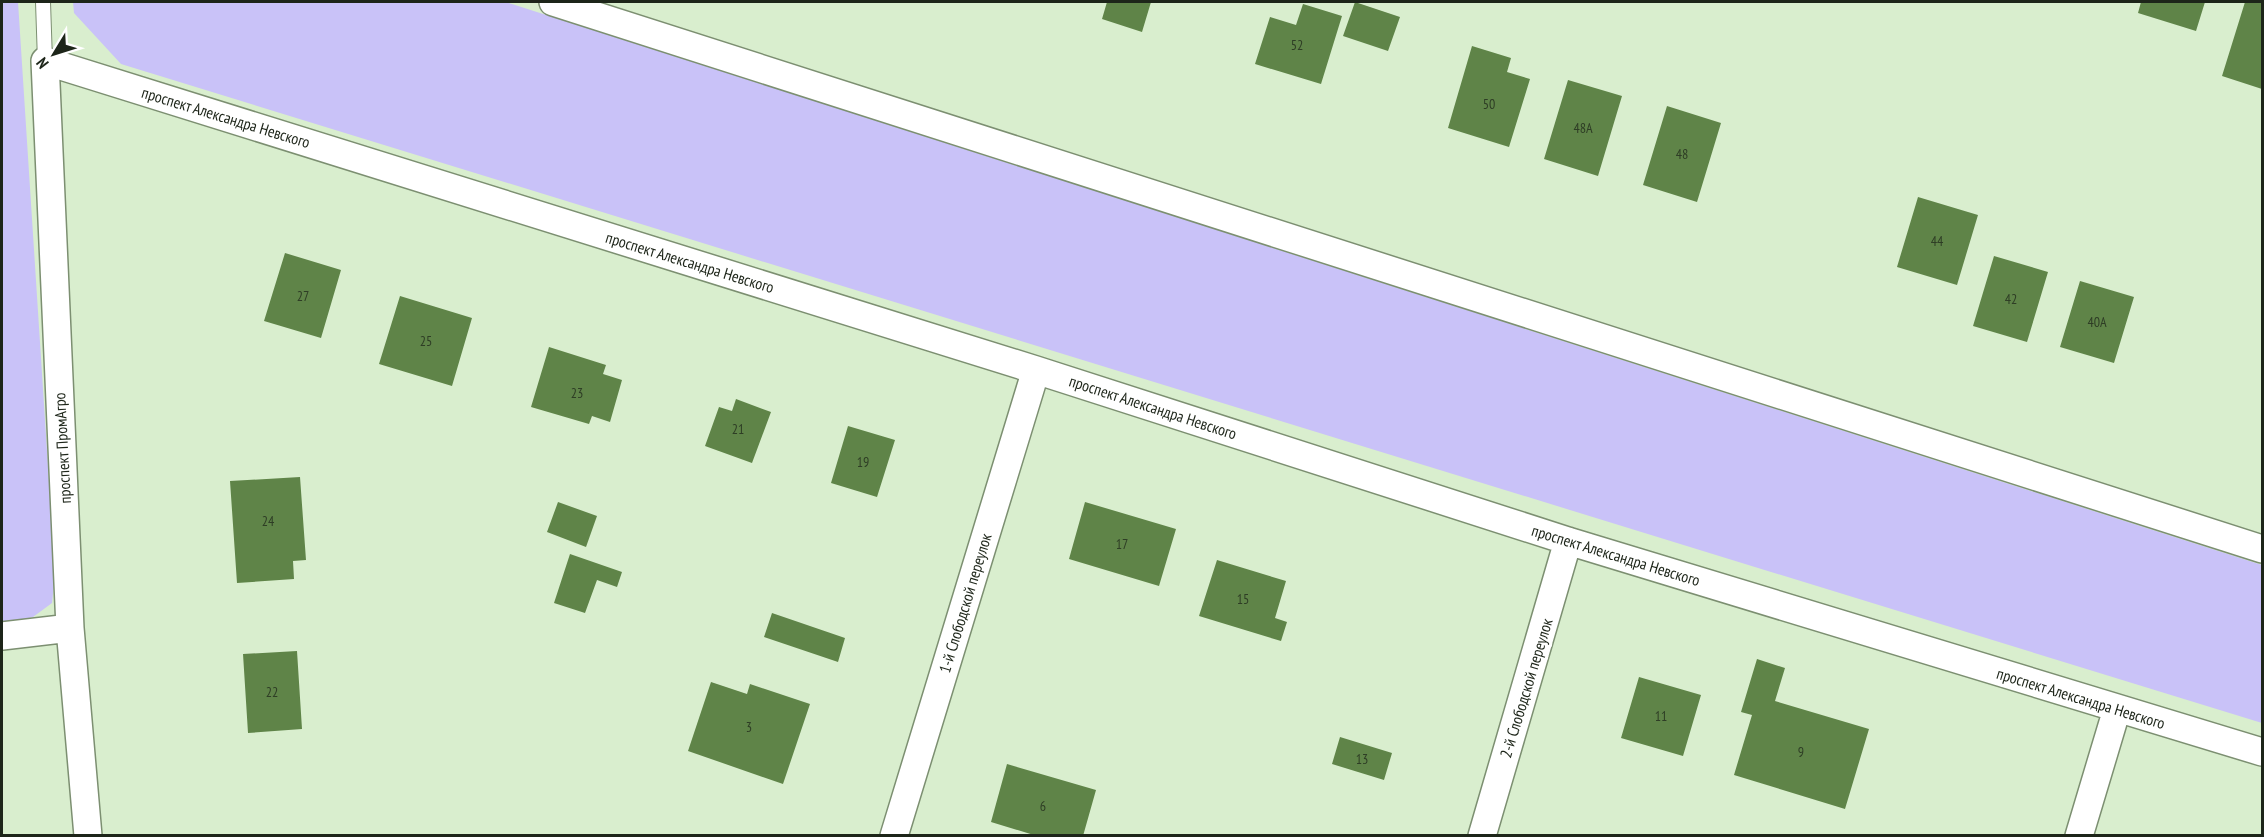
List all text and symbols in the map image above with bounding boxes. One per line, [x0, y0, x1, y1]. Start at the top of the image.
north arrow [24, 24, 84, 84]
house number: 52 [1291, 36, 1303, 54]
text: N [32, 54, 53, 73]
street label: проспект Александра Невского [139, 82, 313, 152]
house number: 50 [1483, 95, 1495, 113]
house number: 48А [1573, 119, 1593, 137]
house number: 48 [1676, 145, 1688, 163]
street label: проспект Александра Невского [603, 227, 777, 297]
house number: 44 [1931, 232, 1944, 250]
house number: 27 [297, 287, 309, 305]
house number: 42 [2005, 290, 2017, 308]
house number: 40А [2087, 313, 2107, 331]
house number: 25 [420, 332, 432, 350]
street label: проспект Александра Невского [1067, 370, 1239, 444]
house number: 23 [571, 384, 583, 402]
street label: проспект ПромАгро [49, 392, 75, 504]
house number: 21 [732, 420, 744, 438]
house number: 19 [857, 453, 869, 471]
house number: 24 [262, 512, 275, 530]
street label: проспект Александра Невского [1529, 520, 1703, 590]
street label: 1-й Слободской переулок [934, 530, 996, 675]
house number: 17 [1116, 535, 1128, 553]
house number: 15 [1237, 590, 1249, 608]
street label: 2-й Слободской переулок [1495, 615, 1557, 760]
street label: проспект Александра Невского [1994, 663, 2168, 733]
house number: 22 [266, 683, 278, 701]
house number: 11 [1655, 707, 1667, 725]
house number: 3 [746, 718, 752, 736]
house number: 9 [1798, 743, 1804, 761]
house number: 13 [1356, 750, 1368, 768]
house number: 6 [1040, 797, 1046, 815]

